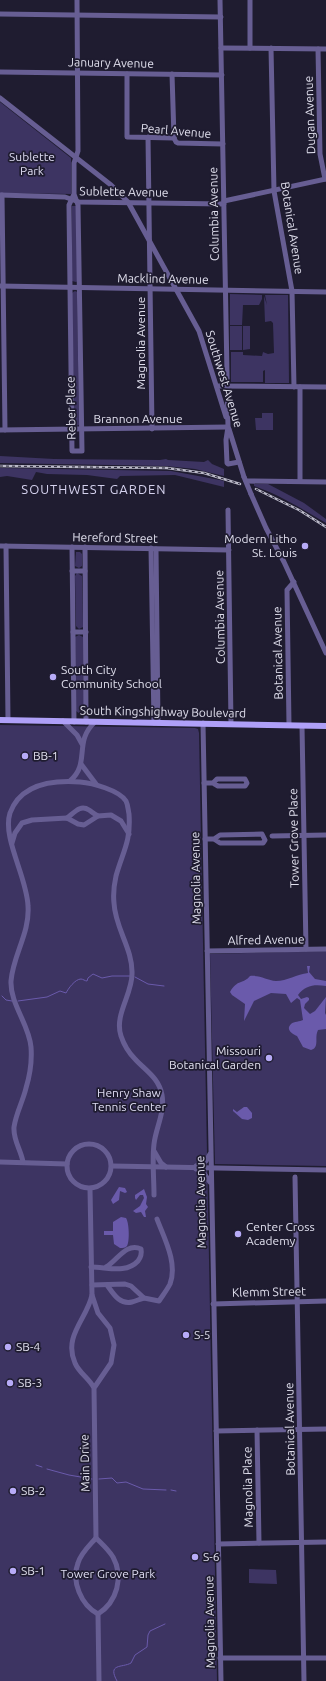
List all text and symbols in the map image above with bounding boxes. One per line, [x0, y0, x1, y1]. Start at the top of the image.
street label: January Avenue [68, 55, 154, 70]
street label: Dugan Avenue [302, 76, 317, 154]
street label: Pearl Avenue [140, 121, 212, 140]
park label: Sublette Park [9, 150, 55, 177]
street label: Columbia Avenue [206, 167, 221, 261]
street label: Botanical Avenue [279, 181, 306, 275]
street label: Sublette Avenue [79, 184, 169, 199]
street label: Macklind Avenue [117, 271, 209, 286]
street label: Magnolia Avenue [134, 297, 147, 389]
street label: Southwest Avenue [204, 329, 245, 429]
street label: Reber Place [63, 376, 78, 440]
street label: Brannon Avenue [93, 412, 183, 425]
district label: SOUTHWEST GARDEN [21, 482, 167, 496]
street label: Hereford Street [72, 530, 158, 545]
place label: Modern Litho St. Louis [224, 532, 297, 559]
marker: Modern Litho St. Louis [300, 541, 310, 551]
street label: Columbia Avenue [212, 570, 227, 664]
street label: Botanical Avenue [270, 606, 285, 700]
place label: South City Community School [61, 663, 162, 690]
marker: South City Community School [48, 672, 58, 682]
street label: South Kingshighway Boulevard [80, 704, 246, 719]
place label: BB-1 [33, 749, 59, 762]
marker: BB-1 [20, 751, 30, 761]
street label: Tower Grove Place [286, 788, 301, 888]
street label: Magnolia Avenue [188, 832, 203, 925]
street label: Alfred Avenue [227, 932, 305, 947]
place label: Missouri Botanical Garden [169, 1044, 261, 1071]
marker: Missouri Botanical Garden [264, 1053, 274, 1063]
park label: Henry Shaw Tennis Center [92, 1086, 166, 1113]
street label: Magnolia Avenue [193, 1156, 208, 1249]
place label: Center Cross Academy [246, 1220, 315, 1247]
marker: Center Cross Academy [233, 1229, 243, 1239]
street label: Klemm Street [232, 1284, 306, 1299]
place label: S-5 [194, 1328, 211, 1341]
marker: S-5 [181, 1330, 191, 1340]
place label: SB-4 [16, 1340, 40, 1353]
marker: SB-4 [3, 1342, 13, 1352]
place label: SB-3 [18, 1376, 42, 1389]
marker: SB-3 [5, 1378, 15, 1388]
street label: Botanical Avenue [282, 1382, 297, 1476]
street label: Main Drive [77, 1434, 92, 1492]
street label: Magnolia Place [240, 1446, 255, 1528]
place label: SB-2 [21, 1484, 45, 1497]
marker: SB-2 [8, 1486, 18, 1496]
place label: S-6 [203, 1550, 220, 1563]
marker: S-6 [190, 1552, 200, 1562]
place label: SB-1 [21, 1564, 45, 1577]
marker: SB-1 [8, 1566, 18, 1576]
park label: Tower Grove Park [61, 1567, 155, 1580]
street label: Magnolia Avenue [202, 1576, 217, 1669]

